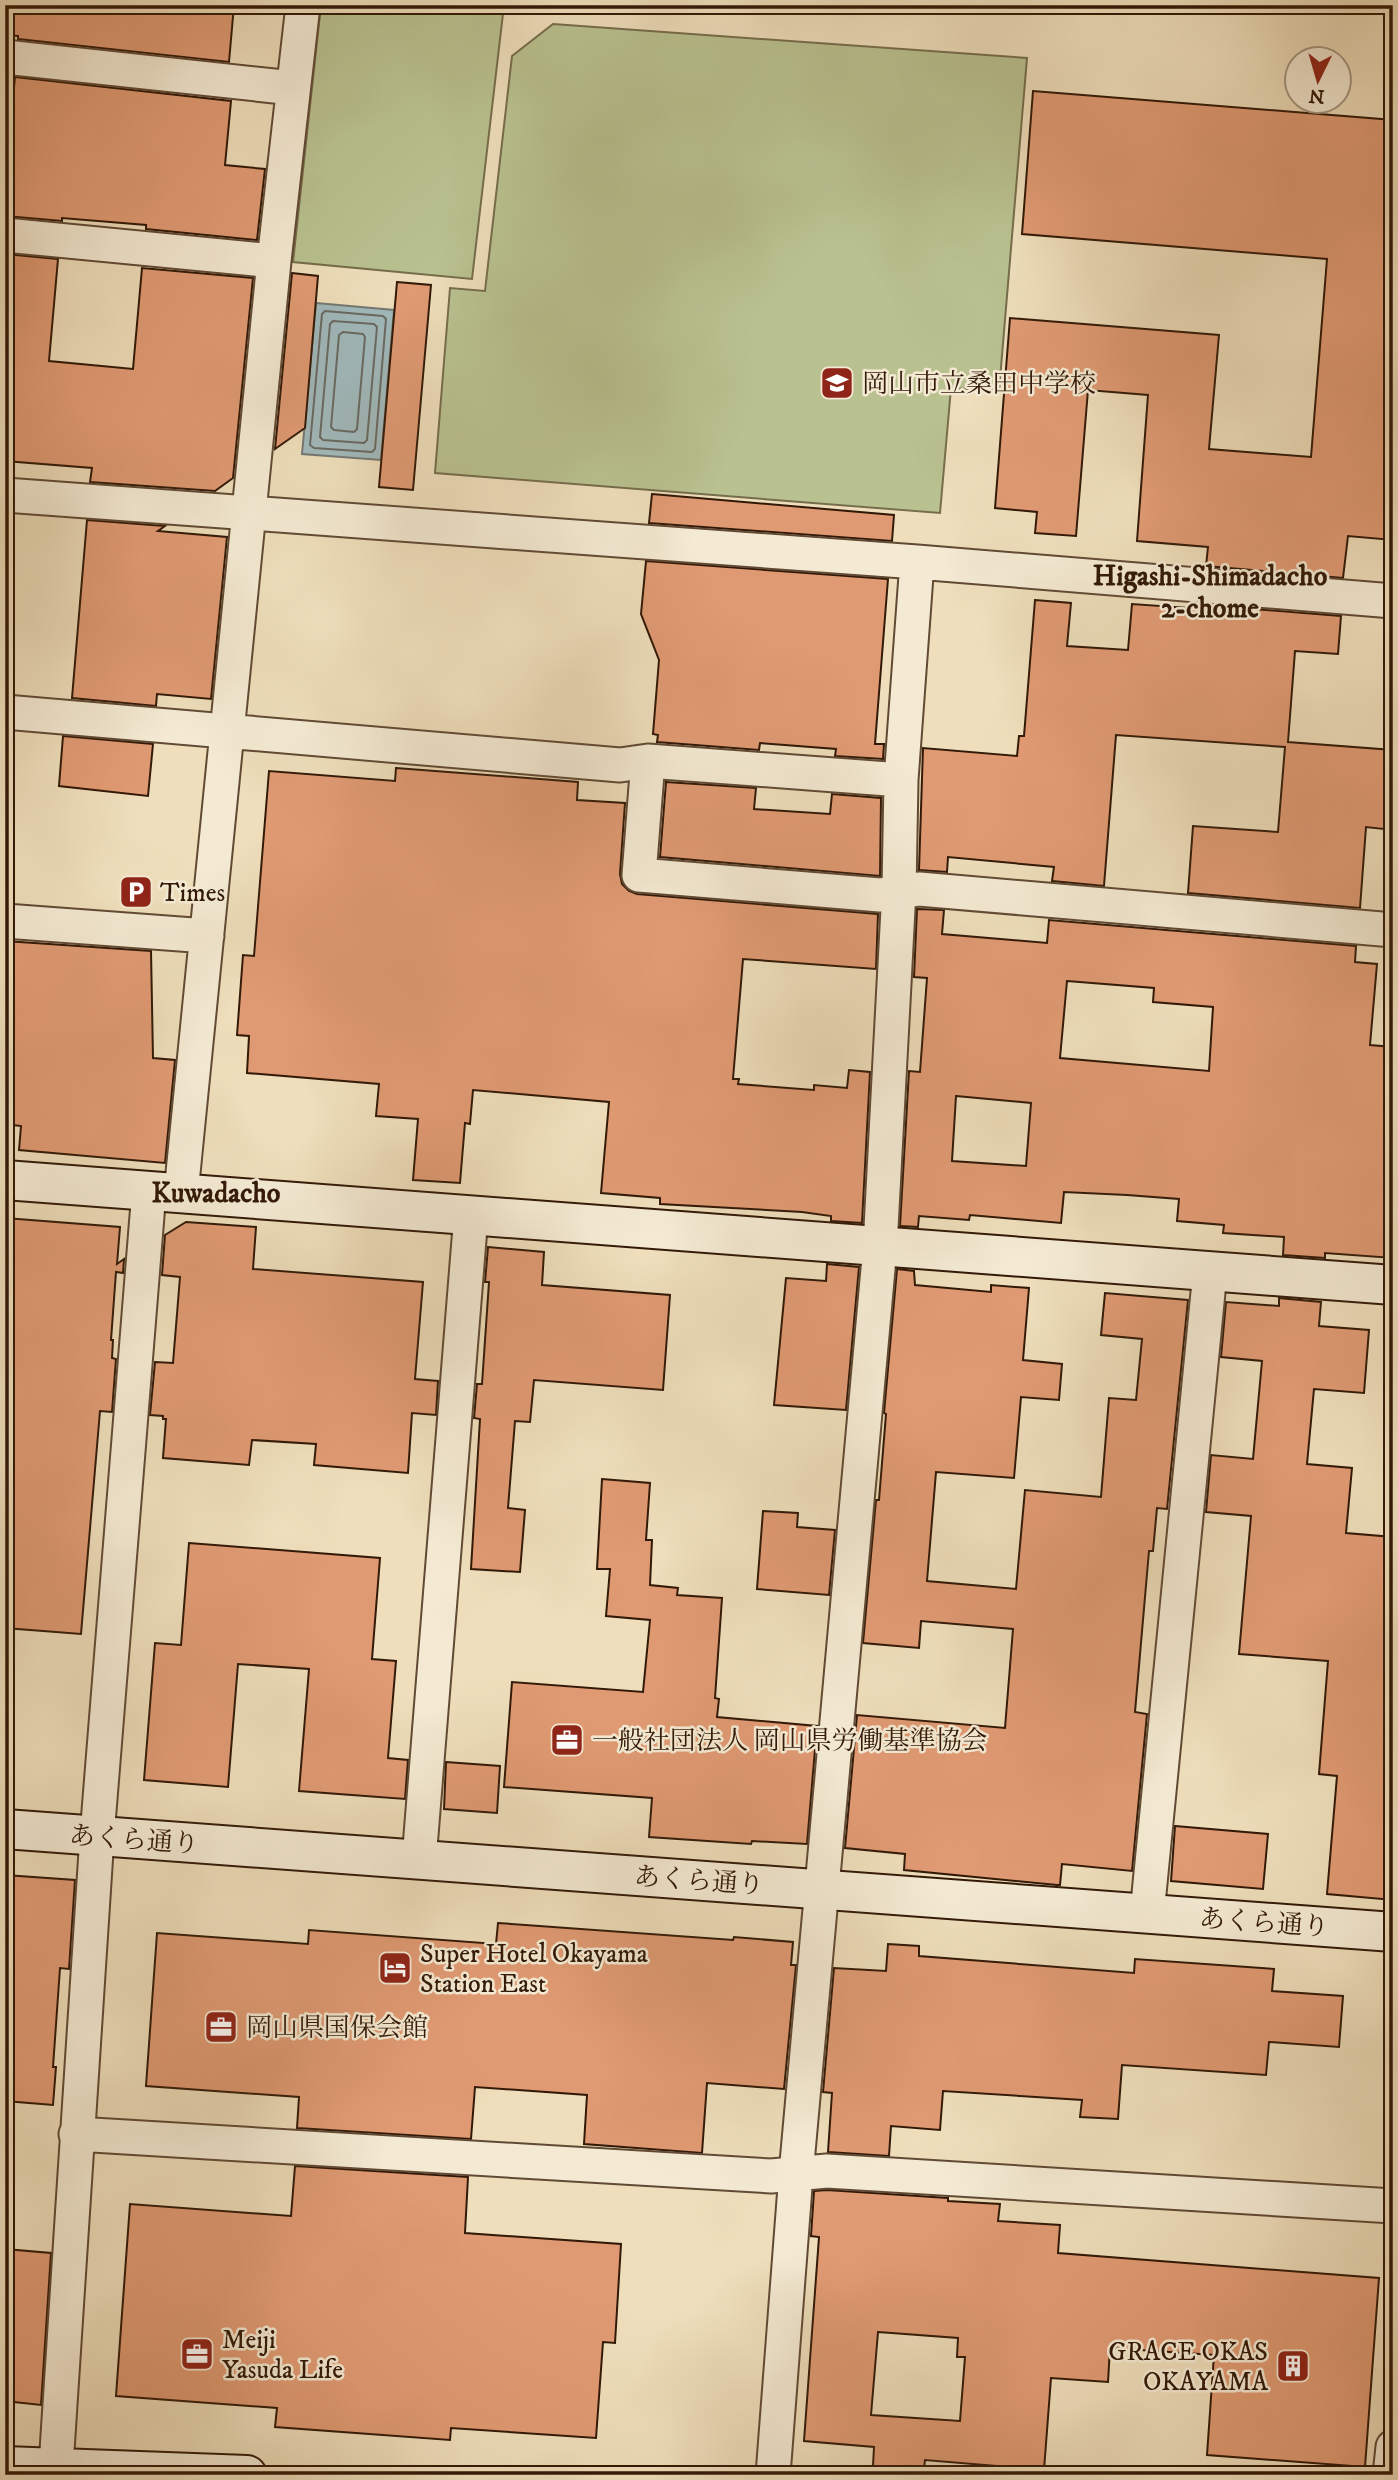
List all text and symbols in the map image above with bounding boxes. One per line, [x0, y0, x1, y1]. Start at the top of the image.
north arrow [1282, 46, 1352, 116]
text: N [1307, 83, 1325, 108]
school or university icon: 岡山市立桑田中学校 [818, 364, 856, 402]
place label: 岡山市立桑田中学校 [862, 368, 1096, 401]
district label: Higashi-Shimadacho 2-chome [1093, 559, 1328, 626]
parking icon: Times [117, 873, 155, 911]
place label: Times [160, 877, 225, 910]
district label: Kuwadacho [152, 1176, 281, 1211]
office icon: 一般社団法人 岡山県労働基準協会 [548, 1721, 586, 1759]
place label: 一般社団法人 岡山県労働基準協会 [592, 1725, 988, 1758]
street label: あくら通り [68, 1820, 200, 1861]
street label: あくら通り [633, 1861, 765, 1902]
street label: あくら通り [1198, 1903, 1330, 1944]
place label: Super Hotel Okayama Station East [420, 1938, 648, 2001]
hotel icon: Super Hotel Okayama Station East [376, 1949, 414, 1987]
office icon: 岡山県国保会館 [202, 2008, 240, 2046]
place label: 岡山県国保会館 [246, 2012, 428, 2045]
place label: Meiji Yasuda Life [222, 2324, 343, 2387]
office icon: Meiji Yasuda Life [178, 2335, 216, 2373]
place label: GRACE OKAS OKAYAMA [1108, 2336, 1268, 2399]
building icon: GRACE OKAS OKAYAMA [1274, 2347, 1312, 2385]

